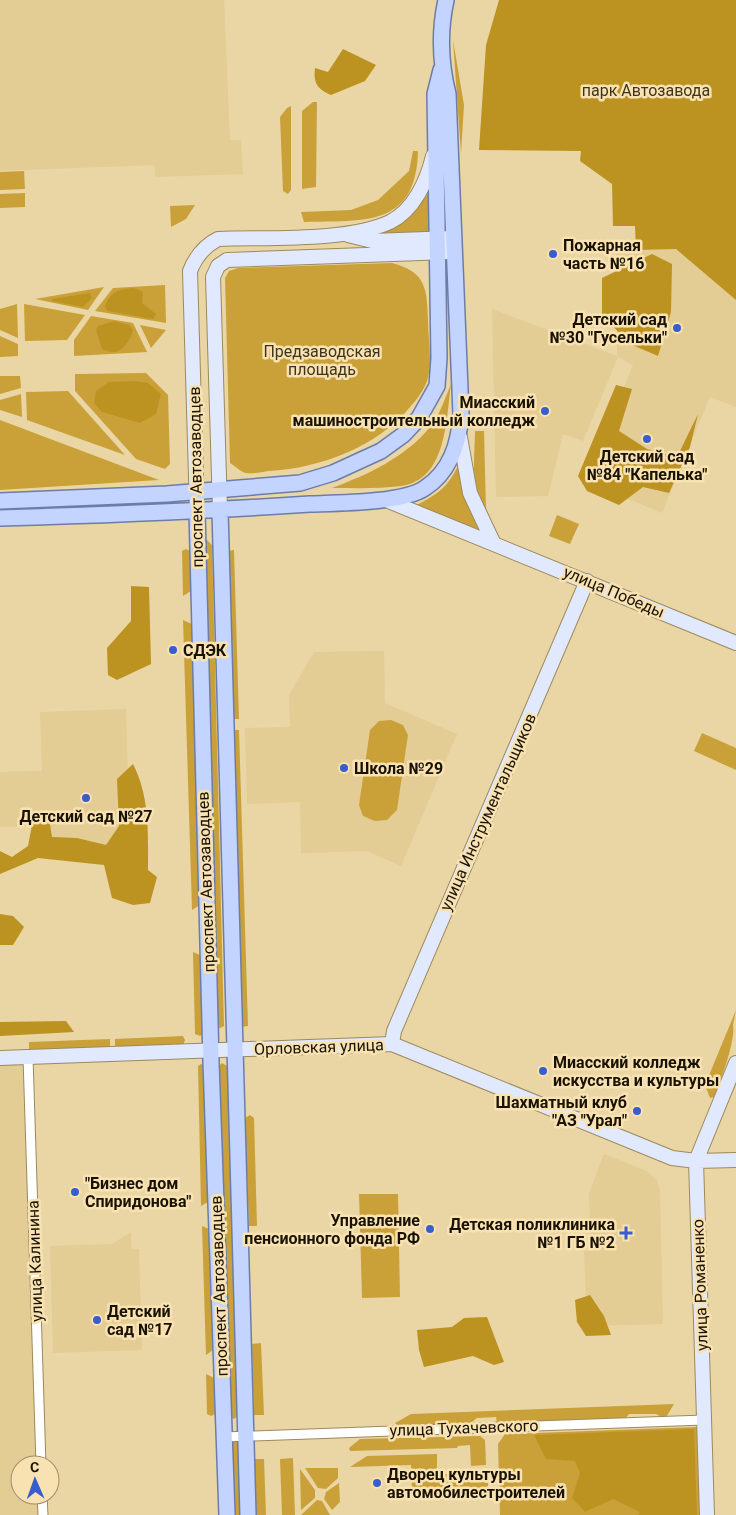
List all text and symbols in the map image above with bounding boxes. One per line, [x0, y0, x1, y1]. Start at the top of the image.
park label: парк Автозавода [582, 81, 710, 100]
place label: Пожарная часть №16 [563, 236, 644, 273]
marker: Пожарная часть №16 [547, 248, 559, 260]
place label: Детский сад №30 "Гусельки" [550, 310, 667, 347]
marker: Детский сад №30 "Гусельки" [671, 322, 683, 334]
park label: Предзаводская площадь [263, 342, 381, 379]
street label: проспект Автозаводцев [185, 386, 207, 568]
place label: Миасский машиностроительный колледж [293, 393, 535, 430]
marker: Миасский машиностроительный колледж [539, 405, 551, 417]
marker: Детский сад №84 "Капелька" [641, 433, 653, 445]
place label: Детский сад №84 "Капелька" [587, 447, 707, 484]
street label: улица Победы [561, 562, 667, 622]
place label: СДЭК [183, 641, 227, 660]
marker: СДЭК [167, 644, 179, 656]
street label: улица Инструментальщиков [436, 710, 540, 914]
place label: Школа №29 [354, 759, 443, 778]
marker: Школа №29 [338, 762, 350, 774]
street label: проспект Автозаводцев [193, 791, 219, 973]
marker: Детский сад №27 [80, 792, 92, 804]
place label: Детский сад №27 [19, 807, 153, 826]
street label: Орловская улица [254, 1035, 384, 1059]
place label: Миасский колледж искусства и культуры [553, 1053, 719, 1090]
marker: Миасский колледж искусства и культуры [537, 1065, 549, 1077]
place label: Шахматный клуб "АЗ "Урал" [496, 1093, 627, 1130]
marker: Шахматный клуб "АЗ "Урал" [631, 1105, 643, 1117]
place label: "Бизнес дом Спиридонова" [85, 1174, 191, 1211]
marker: "Бизнес дом Спиридонова" [69, 1186, 81, 1198]
street label: проспект Автозаводцев [206, 1195, 232, 1377]
street label: улица Калинина [23, 1200, 47, 1322]
place label: Управление пенсионного фонда РФ [244, 1211, 420, 1248]
place label: Детская поликлиника №1 ГБ №2 [449, 1215, 615, 1252]
street label: улица Романенко [688, 1219, 712, 1351]
marker: Управление пенсионного фонда РФ [424, 1223, 436, 1235]
marker: Детская поликлиника №1 ГБ №2 [619, 1226, 633, 1240]
place label: Детский сад №17 [107, 1302, 173, 1339]
marker: Детский сад №17 [91, 1314, 103, 1326]
street label: улица Тухачевского [389, 1416, 539, 1440]
north arrow [10, 1455, 60, 1505]
text: С [30, 1459, 39, 1475]
place label: Дворец культуры автомобилестроителей [387, 1465, 565, 1502]
marker: Дворец культуры автомобилестроителей [371, 1477, 383, 1489]

